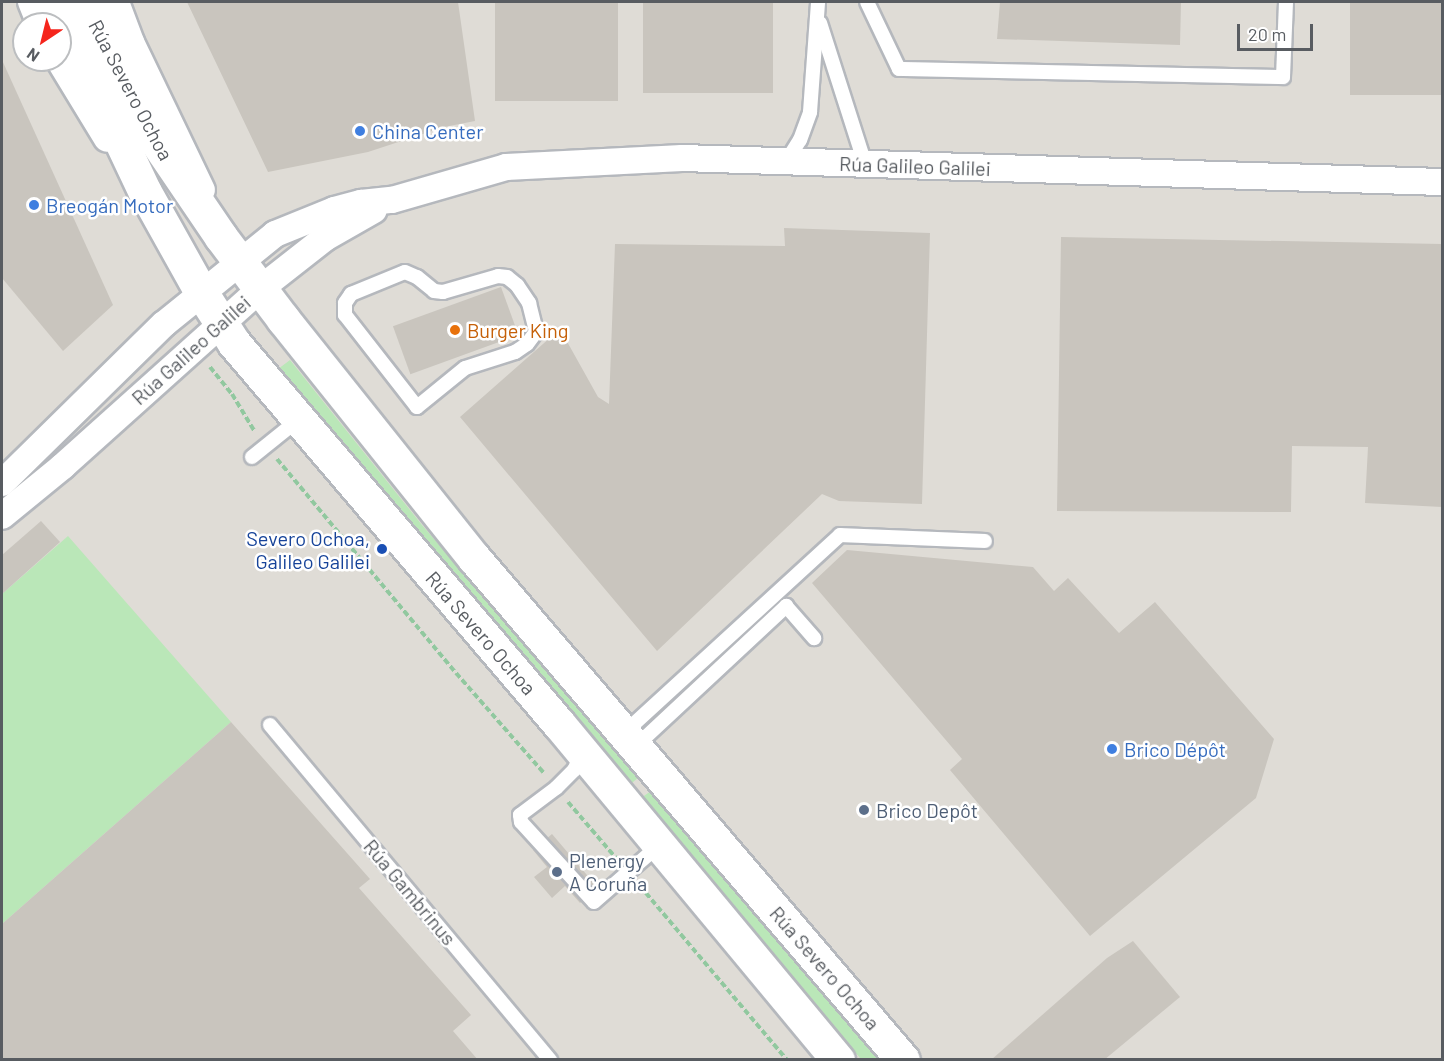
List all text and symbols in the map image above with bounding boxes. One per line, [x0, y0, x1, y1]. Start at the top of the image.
north arrow [12, 12, 72, 72]
scale bar [1240, 12, 1316, 50]
street label: Rúa Severo Ochoa [84, 16, 178, 164]
text: 20 m [1248, 23, 1286, 45]
text: N [23, 45, 42, 66]
place label: China Center [372, 119, 483, 143]
marker: China Center [353, 124, 367, 138]
street label: Rúa Galileo Galilei [839, 151, 991, 181]
place label: Breogán Motor [46, 193, 173, 217]
marker: Breogán Motor [27, 198, 41, 212]
street label: Rúa Galileo Galilei [127, 290, 255, 410]
place label: Burger King [467, 318, 568, 342]
marker: Burger King [448, 323, 462, 337]
place label: Severo Ochoa, Galileo Galilei [246, 526, 370, 573]
marker: Severo Ochoa, Galileo Galilei [375, 542, 389, 556]
street label: Rúa Severo Ochoa [421, 566, 541, 700]
place label: Brico Dépôt [1124, 737, 1226, 761]
marker: Brico Dépôt [1105, 742, 1119, 756]
place label: Brico Depôt [876, 798, 978, 822]
marker: Brico Depôt [857, 803, 871, 817]
street label: Rúa Gambrinus [359, 834, 461, 950]
place label: Plenergy A Coruña [569, 849, 647, 896]
marker: Plenergy A Coruña [550, 865, 564, 879]
street label: Rúa Severo Ochoa [765, 901, 885, 1035]

